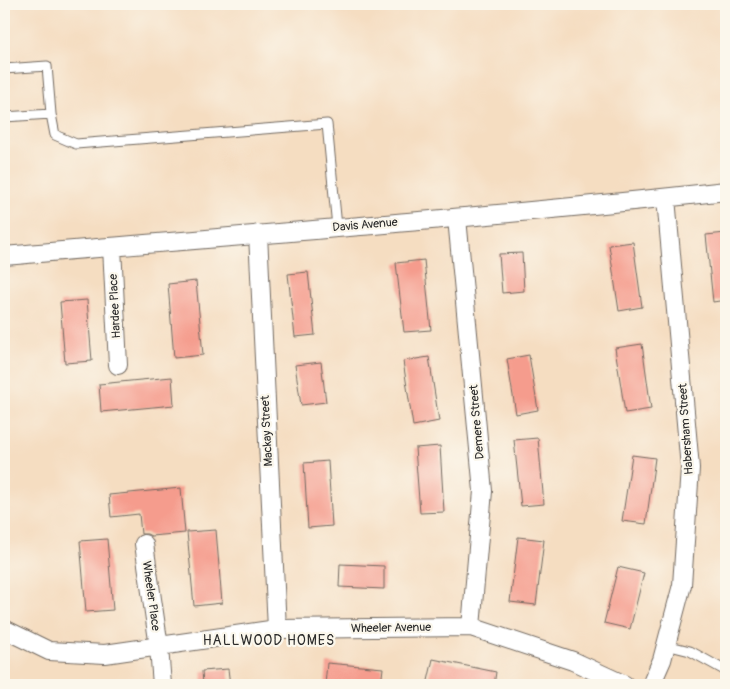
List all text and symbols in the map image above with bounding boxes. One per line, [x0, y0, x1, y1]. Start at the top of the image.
street label: Davis Avenue [332, 215, 398, 235]
street label: Hardee Place [106, 273, 124, 339]
street label: Habersham Street [675, 383, 697, 475]
street label: Demere Street [466, 384, 488, 460]
street label: Mackay Street [258, 395, 276, 467]
street label: Wheeler Place [139, 560, 163, 632]
street label: Wheeler Avenue [351, 620, 431, 636]
district label: HALLWOOD HOMES [203, 632, 335, 649]

